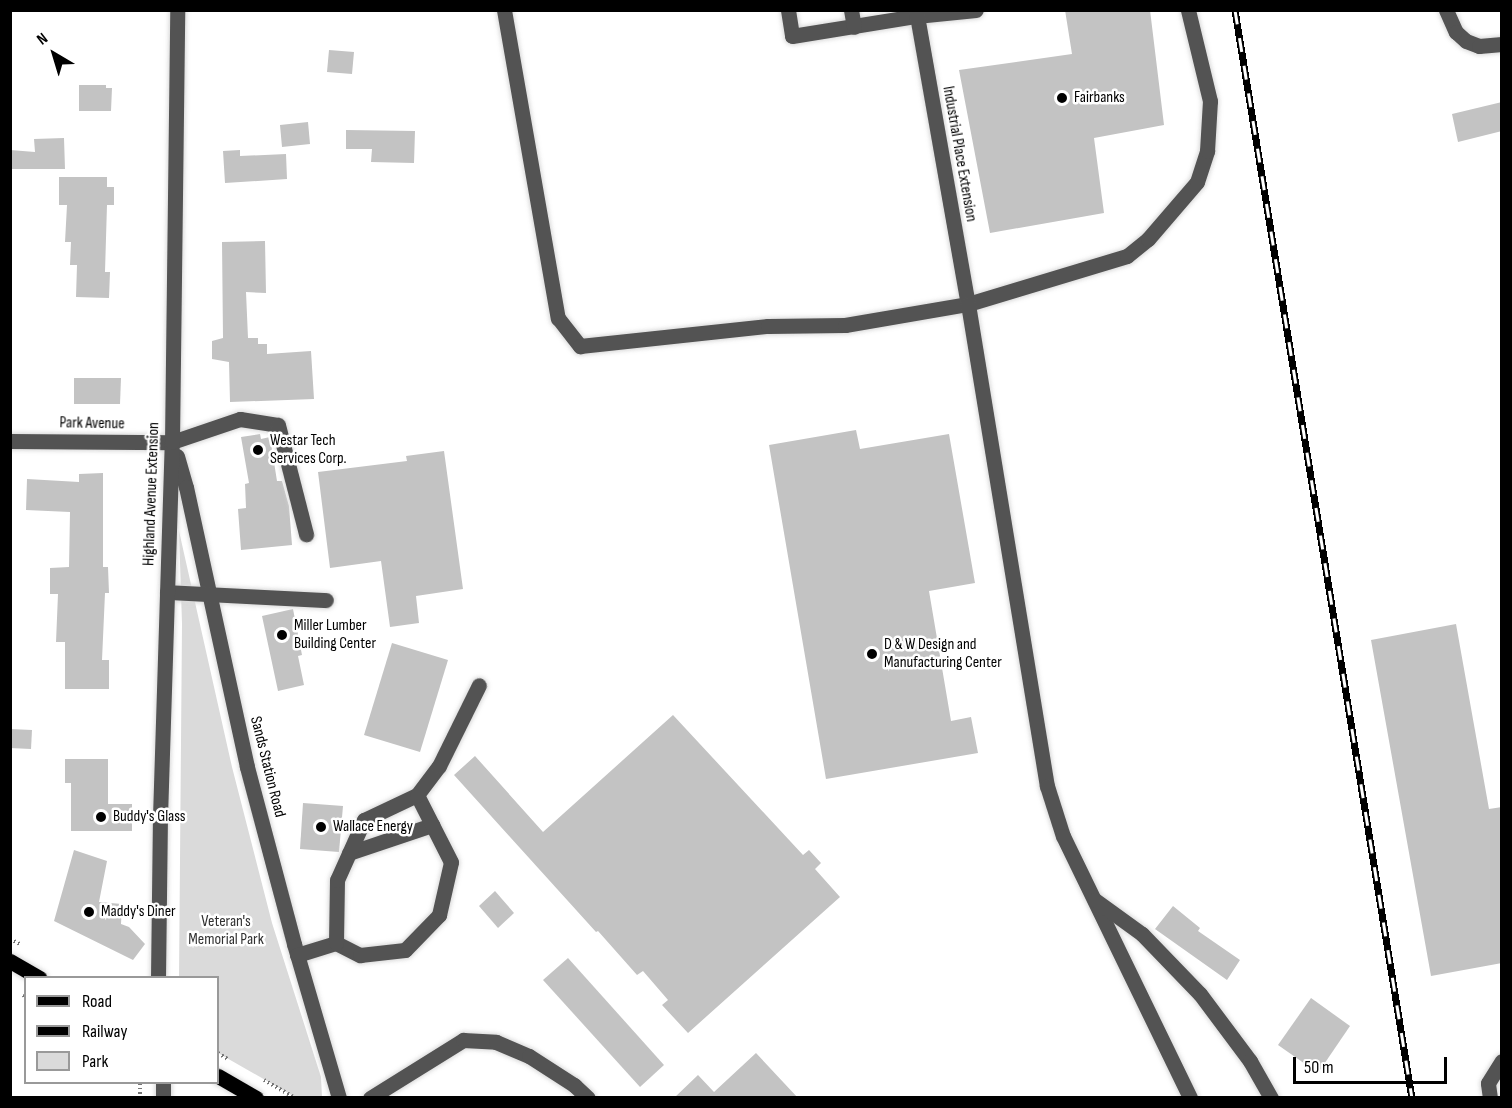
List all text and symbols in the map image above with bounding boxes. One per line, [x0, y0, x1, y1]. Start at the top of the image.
north arrow [24, 24, 84, 84]
text: N [33, 29, 52, 50]
street label: Industrial Place Extension [938, 85, 980, 223]
place label: Fairbanks [1074, 88, 1125, 108]
marker: Fairbanks [1055, 91, 1069, 105]
street label: Park Avenue [59, 414, 125, 434]
street label: Highland Avenue Extension [140, 422, 164, 566]
place label: Westar Tech Services Corp. [270, 431, 347, 469]
marker: Westar Tech Services Corp. [251, 443, 265, 457]
place label: Miller Lumber Building Center [294, 616, 376, 654]
marker: Miller Lumber Building Center [275, 628, 289, 642]
place label: D & W Design and Manufacturing Center [884, 635, 1002, 673]
marker: D & W Design and Manufacturing Center [865, 647, 879, 661]
street label: Sands Station Road [245, 715, 289, 819]
place label: Buddy's Glass [113, 807, 186, 827]
marker: Buddy's Glass [94, 810, 108, 824]
place label: Wallace Energy [333, 817, 413, 837]
marker: Wallace Energy [314, 820, 328, 834]
place label: Maddy's Diner [101, 902, 176, 922]
marker: Maddy's Diner [82, 905, 96, 919]
park label: Veteran's Memorial Park [188, 912, 264, 950]
legend [24, 976, 219, 1084]
text: Road [82, 991, 112, 1012]
text: Railway [82, 1021, 127, 1042]
scale bar [1296, 1045, 1450, 1083]
text: Park [82, 1051, 108, 1072]
text: 50 m [1304, 1057, 1334, 1078]

